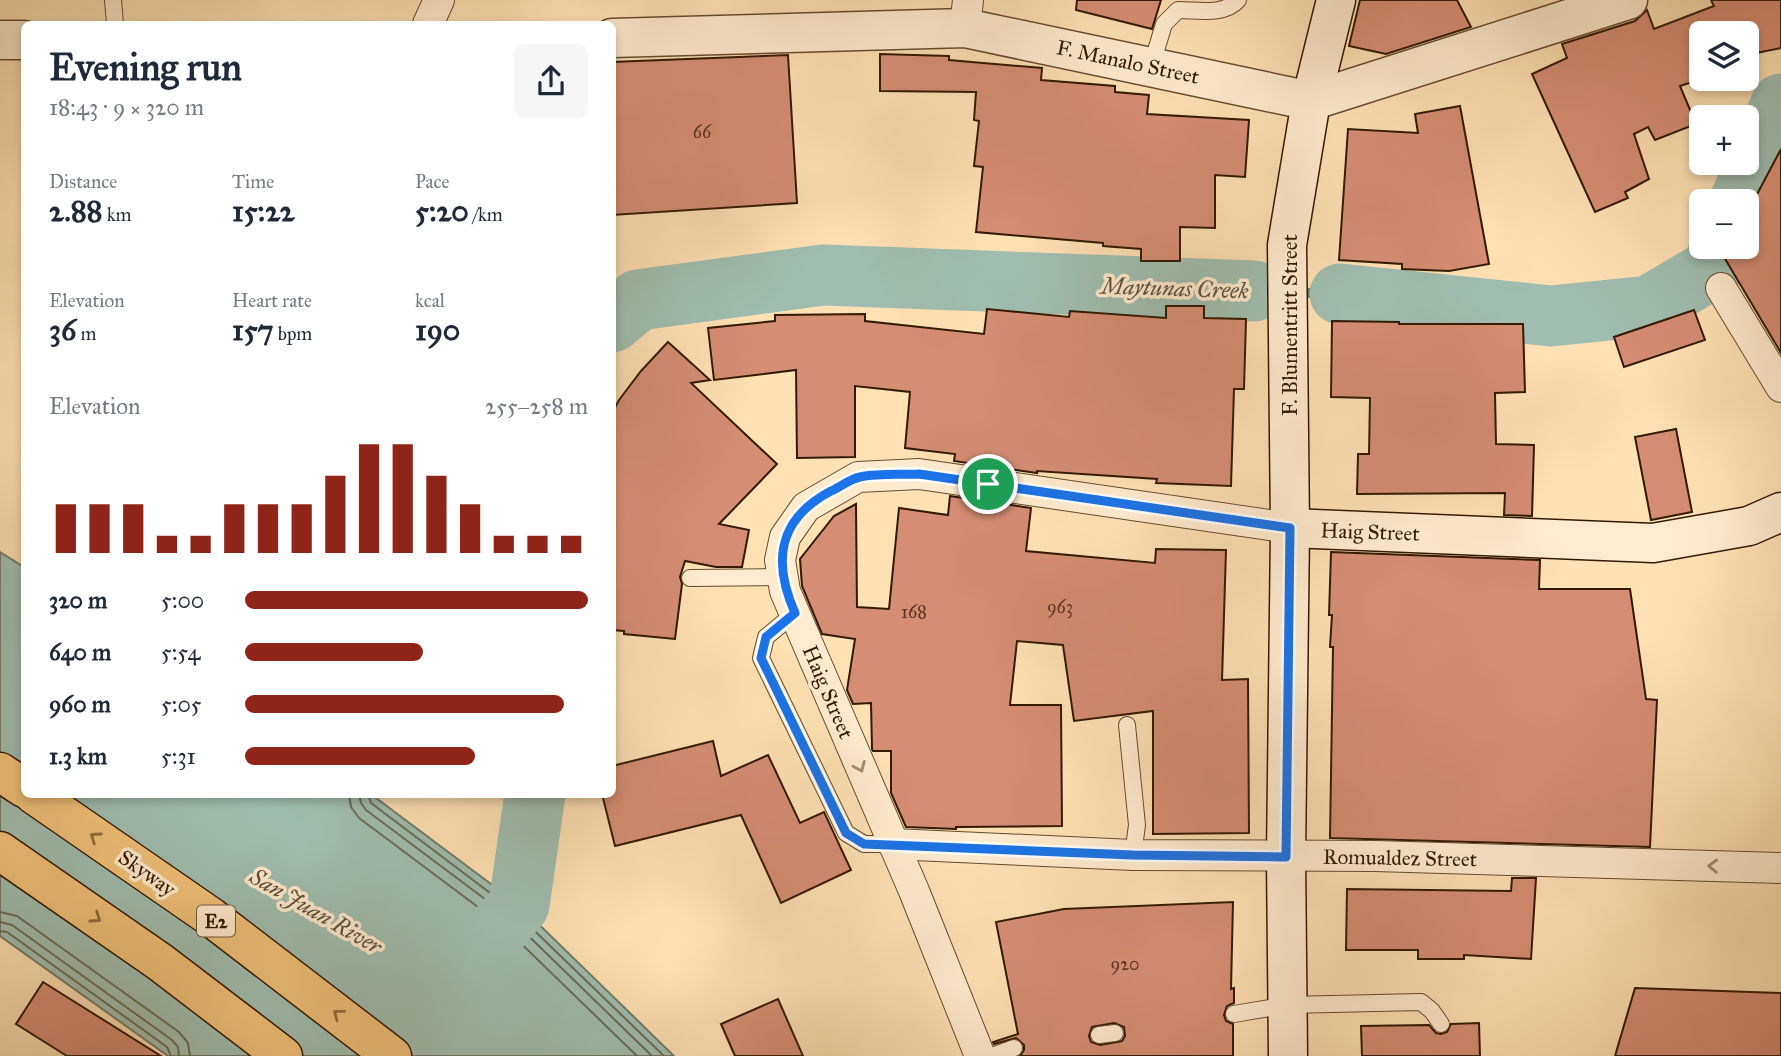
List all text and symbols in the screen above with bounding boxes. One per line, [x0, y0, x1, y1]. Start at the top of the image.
map controls [1689, 21, 1759, 259]
button: layers [1689, 21, 1759, 91]
street label: F. Manalo Street [1054, 34, 1202, 90]
text: Evening run [49, 44, 242, 90]
button: share [514, 44, 588, 118]
text: 18:43 · 9 × 320 m [49, 93, 204, 121]
button: + [1689, 105, 1759, 175]
house number: 66 [693, 121, 712, 143]
text: Distance [49, 170, 117, 193]
text: Time [232, 170, 274, 193]
text: Pace [415, 170, 449, 193]
button: − [1689, 189, 1759, 259]
text: 2.88 [49, 193, 103, 229]
text: 15:22 [232, 193, 295, 229]
text: 5:20 [415, 193, 469, 229]
text: km [103, 203, 131, 226]
text: /km [469, 203, 503, 226]
street label: F. Blumentritt Street [1277, 233, 1303, 416]
water label: Maytunas Creek [1099, 271, 1249, 305]
text: Elevation [49, 289, 124, 312]
text: Heart rate [232, 289, 312, 312]
text: kcal [415, 289, 445, 312]
text: 36 [49, 312, 76, 348]
text: 157 [232, 312, 274, 348]
text: 190 [415, 312, 460, 348]
text: m [76, 322, 96, 345]
text: bpm [274, 322, 312, 345]
text: Elevation [49, 392, 140, 420]
text: 255–258 m [485, 392, 588, 420]
pin [958, 454, 1018, 514]
icon: arrive [969, 465, 1007, 503]
street label: Haig Street [1320, 517, 1421, 547]
text: 320 m [49, 586, 107, 614]
text: 5:00 [161, 586, 204, 614]
house number: 963 [1047, 596, 1073, 618]
house number: 168 [901, 601, 927, 623]
text: 640 m [49, 638, 111, 666]
text: 5:54 [161, 638, 200, 666]
street label: Haig Street [797, 641, 860, 743]
text: 960 m [49, 690, 111, 718]
text: 5:05 [161, 690, 202, 718]
text: 1.3 km [49, 742, 107, 770]
text: 5:31 [161, 742, 196, 770]
one-way arrow [852, 760, 866, 772]
one-way arrow [90, 833, 103, 845]
street label: Skyway [113, 844, 182, 903]
street label: Romualdez Street [1323, 844, 1478, 872]
one-way arrow [1707, 858, 1718, 874]
water label: San Juan River [244, 861, 388, 961]
road number: E2 [197, 906, 235, 937]
one-way arrow [88, 910, 101, 922]
house number: 920 [1110, 953, 1140, 975]
one-way arrow [333, 1010, 345, 1023]

